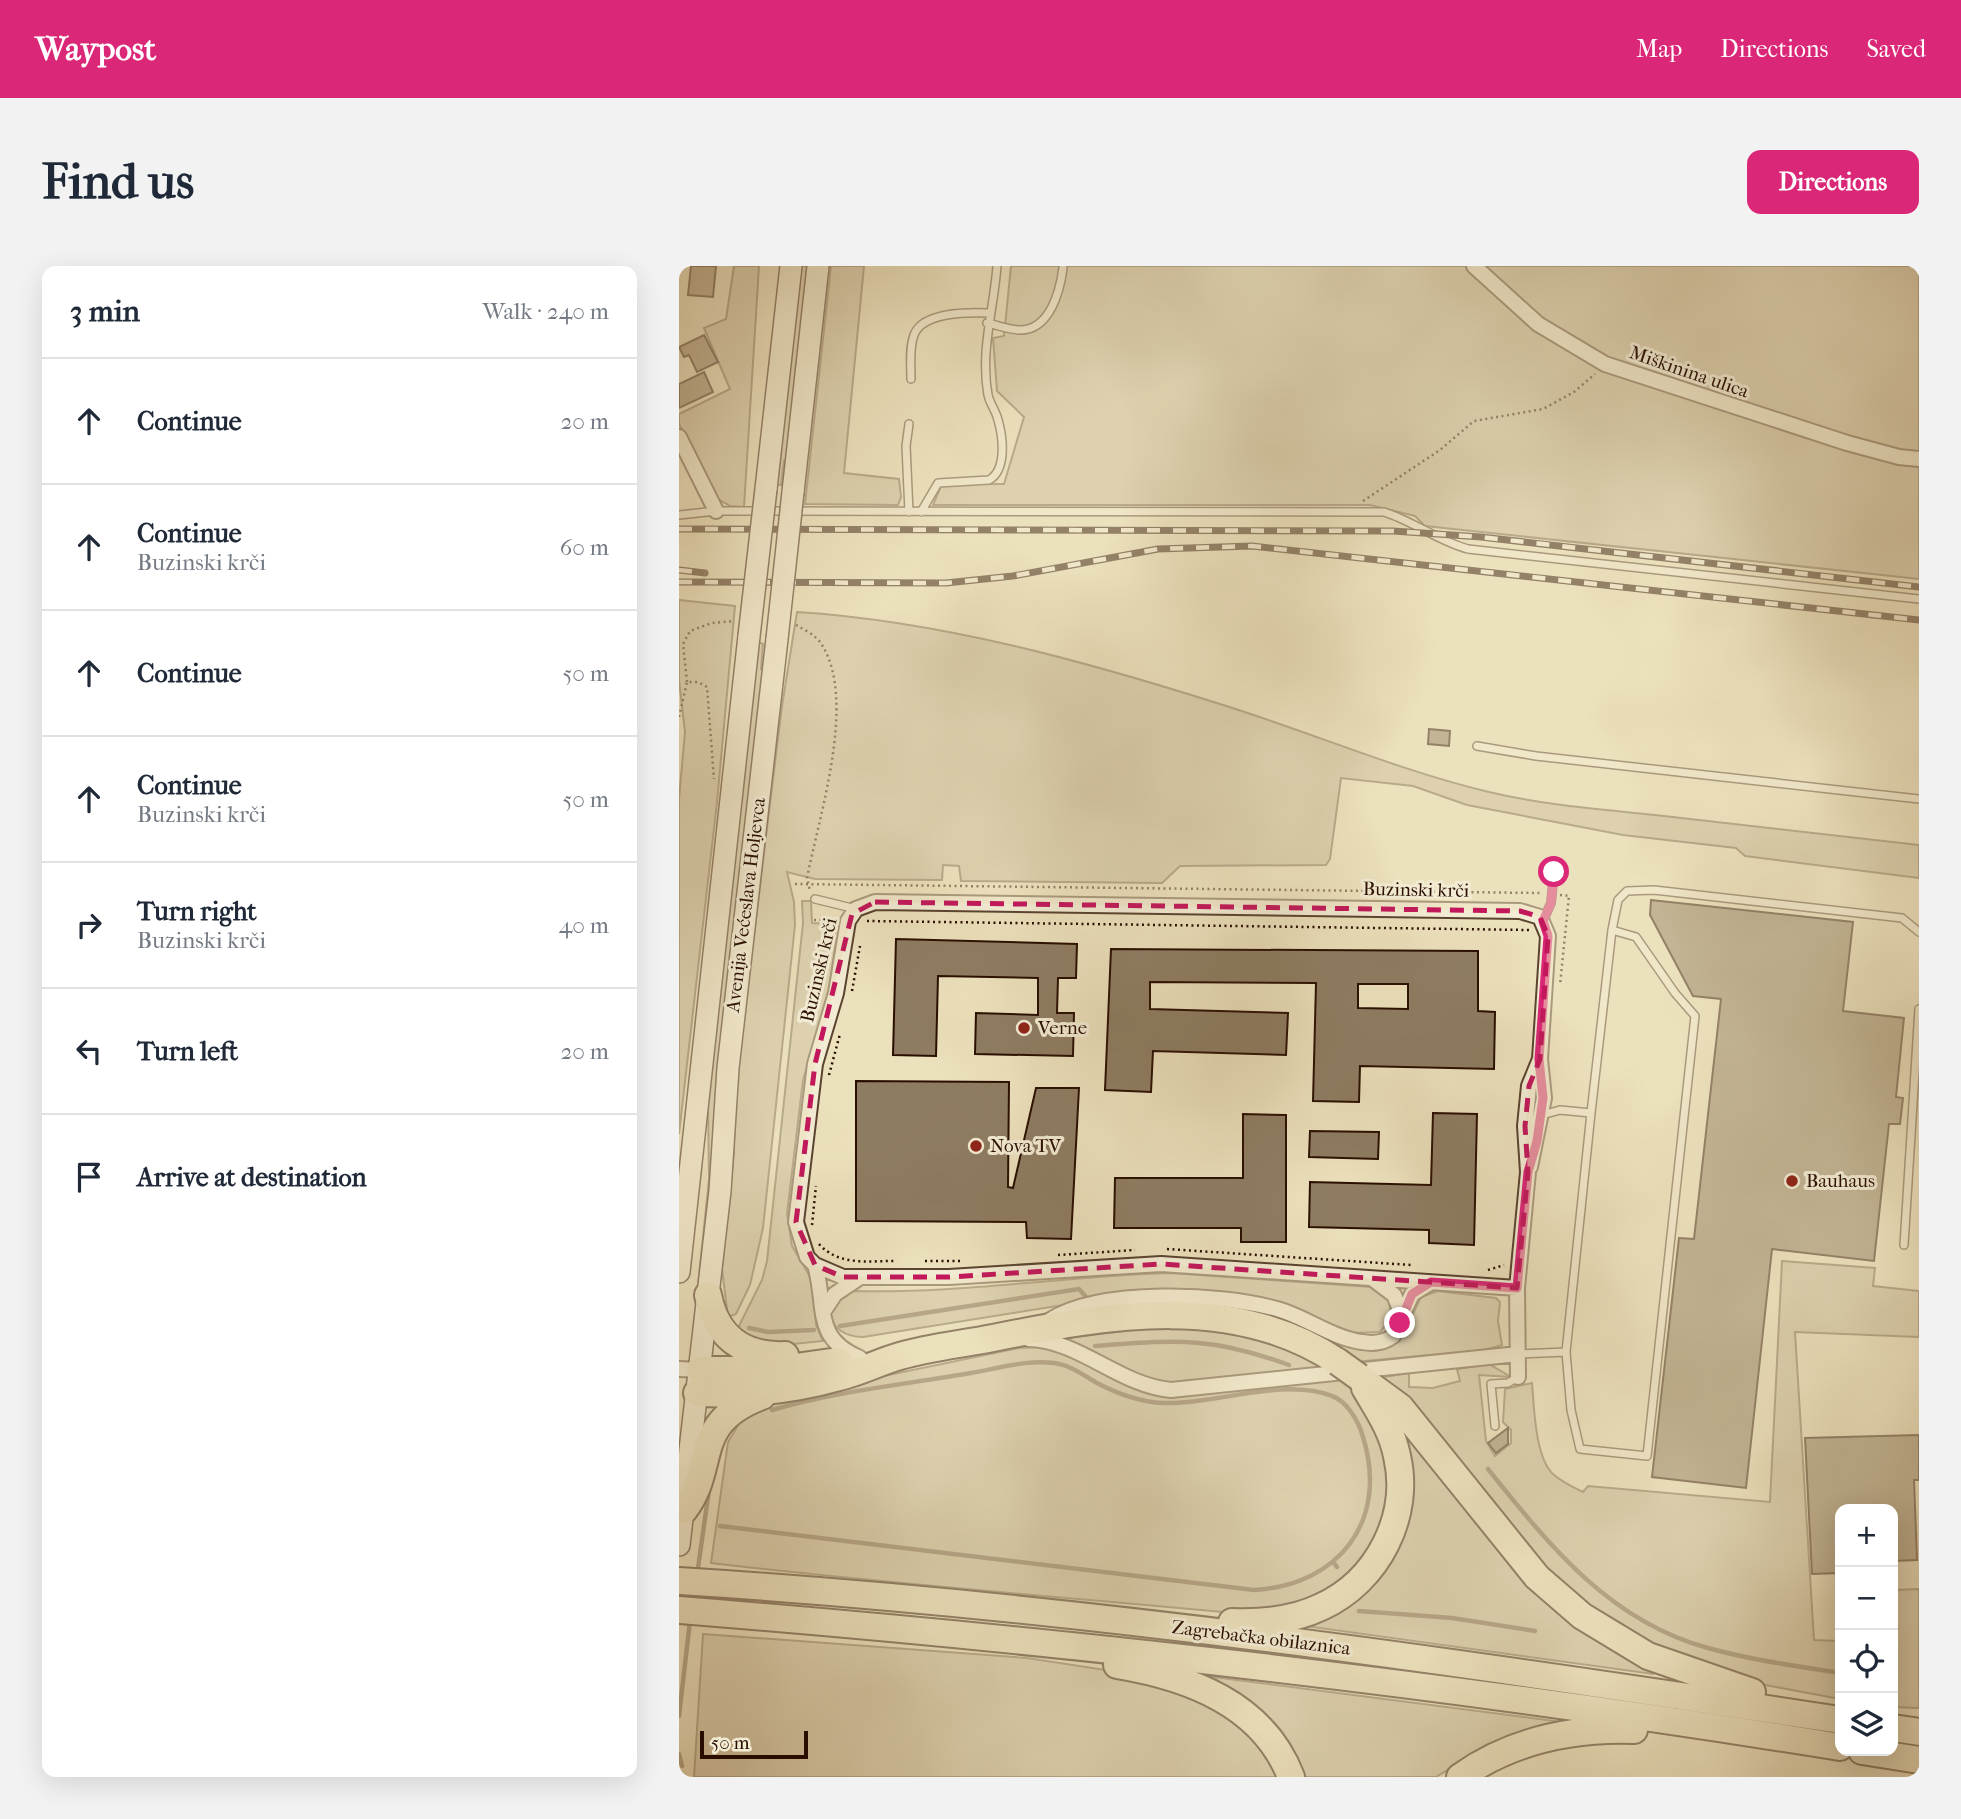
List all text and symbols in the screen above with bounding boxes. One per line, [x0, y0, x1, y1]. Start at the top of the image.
text: Waypost [35, 30, 156, 69]
text: Map [1636, 35, 1682, 63]
text: Directions [1720, 35, 1828, 63]
text: Saved [1866, 35, 1926, 63]
button: Directions [1747, 150, 1919, 214]
text: Find us [42, 153, 194, 211]
text: 3 min [70, 294, 140, 329]
text: Walk · 240 m [482, 298, 609, 325]
street label: Miškinina ulica [1627, 341, 1752, 403]
icon: ahead [70, 402, 108, 440]
text: Continue [137, 406, 242, 437]
text: 20 m [560, 408, 609, 435]
text: Continue [137, 518, 242, 549]
icon: ahead [70, 528, 108, 566]
text: 60 m [560, 534, 609, 561]
text: Buzinski krči [137, 549, 266, 576]
icon: ahead [70, 654, 108, 692]
text: Continue [137, 658, 242, 689]
text: 50 m [562, 660, 609, 687]
text: Continue [137, 770, 242, 801]
icon: ahead [70, 780, 108, 818]
text: 50 m [562, 786, 609, 813]
street label: Avenija Većeslava Holjevca [722, 796, 770, 1014]
text: Buzinski krči [137, 801, 266, 828]
route start [1538, 856, 1569, 887]
street label: Buzinski krči [1363, 878, 1470, 902]
text: Turn right [137, 896, 257, 927]
icon: right [70, 906, 108, 944]
text: 40 m [559, 912, 609, 939]
street label: Buzinski krči [796, 915, 842, 1024]
text: Buzinski krči [137, 927, 266, 954]
place label: Verne [1037, 1017, 1087, 1039]
marker: Verne [1016, 1020, 1032, 1036]
icon: left [70, 1032, 108, 1070]
text: Turn left [137, 1036, 238, 1067]
text: 20 m [560, 1038, 609, 1065]
place label: Nova TV [990, 1135, 1061, 1157]
marker: Nova TV [968, 1138, 984, 1154]
icon: arrive [70, 1158, 108, 1196]
text: Arrive at destination [137, 1162, 367, 1193]
place label: Bauhaus [1806, 1170, 1875, 1192]
marker: Bauhaus [1784, 1173, 1800, 1189]
route end [1384, 1307, 1415, 1338]
map controls [1835, 1504, 1898, 1756]
button: + [1835, 1504, 1898, 1567]
button: − [1835, 1567, 1898, 1630]
street label: Zagrebačka obilaznica [1170, 1616, 1352, 1660]
button: locate [1835, 1630, 1898, 1693]
button: layers [1835, 1693, 1898, 1756]
scale bar [700, 1728, 809, 1760]
text: 50 m [711, 1732, 750, 1754]

